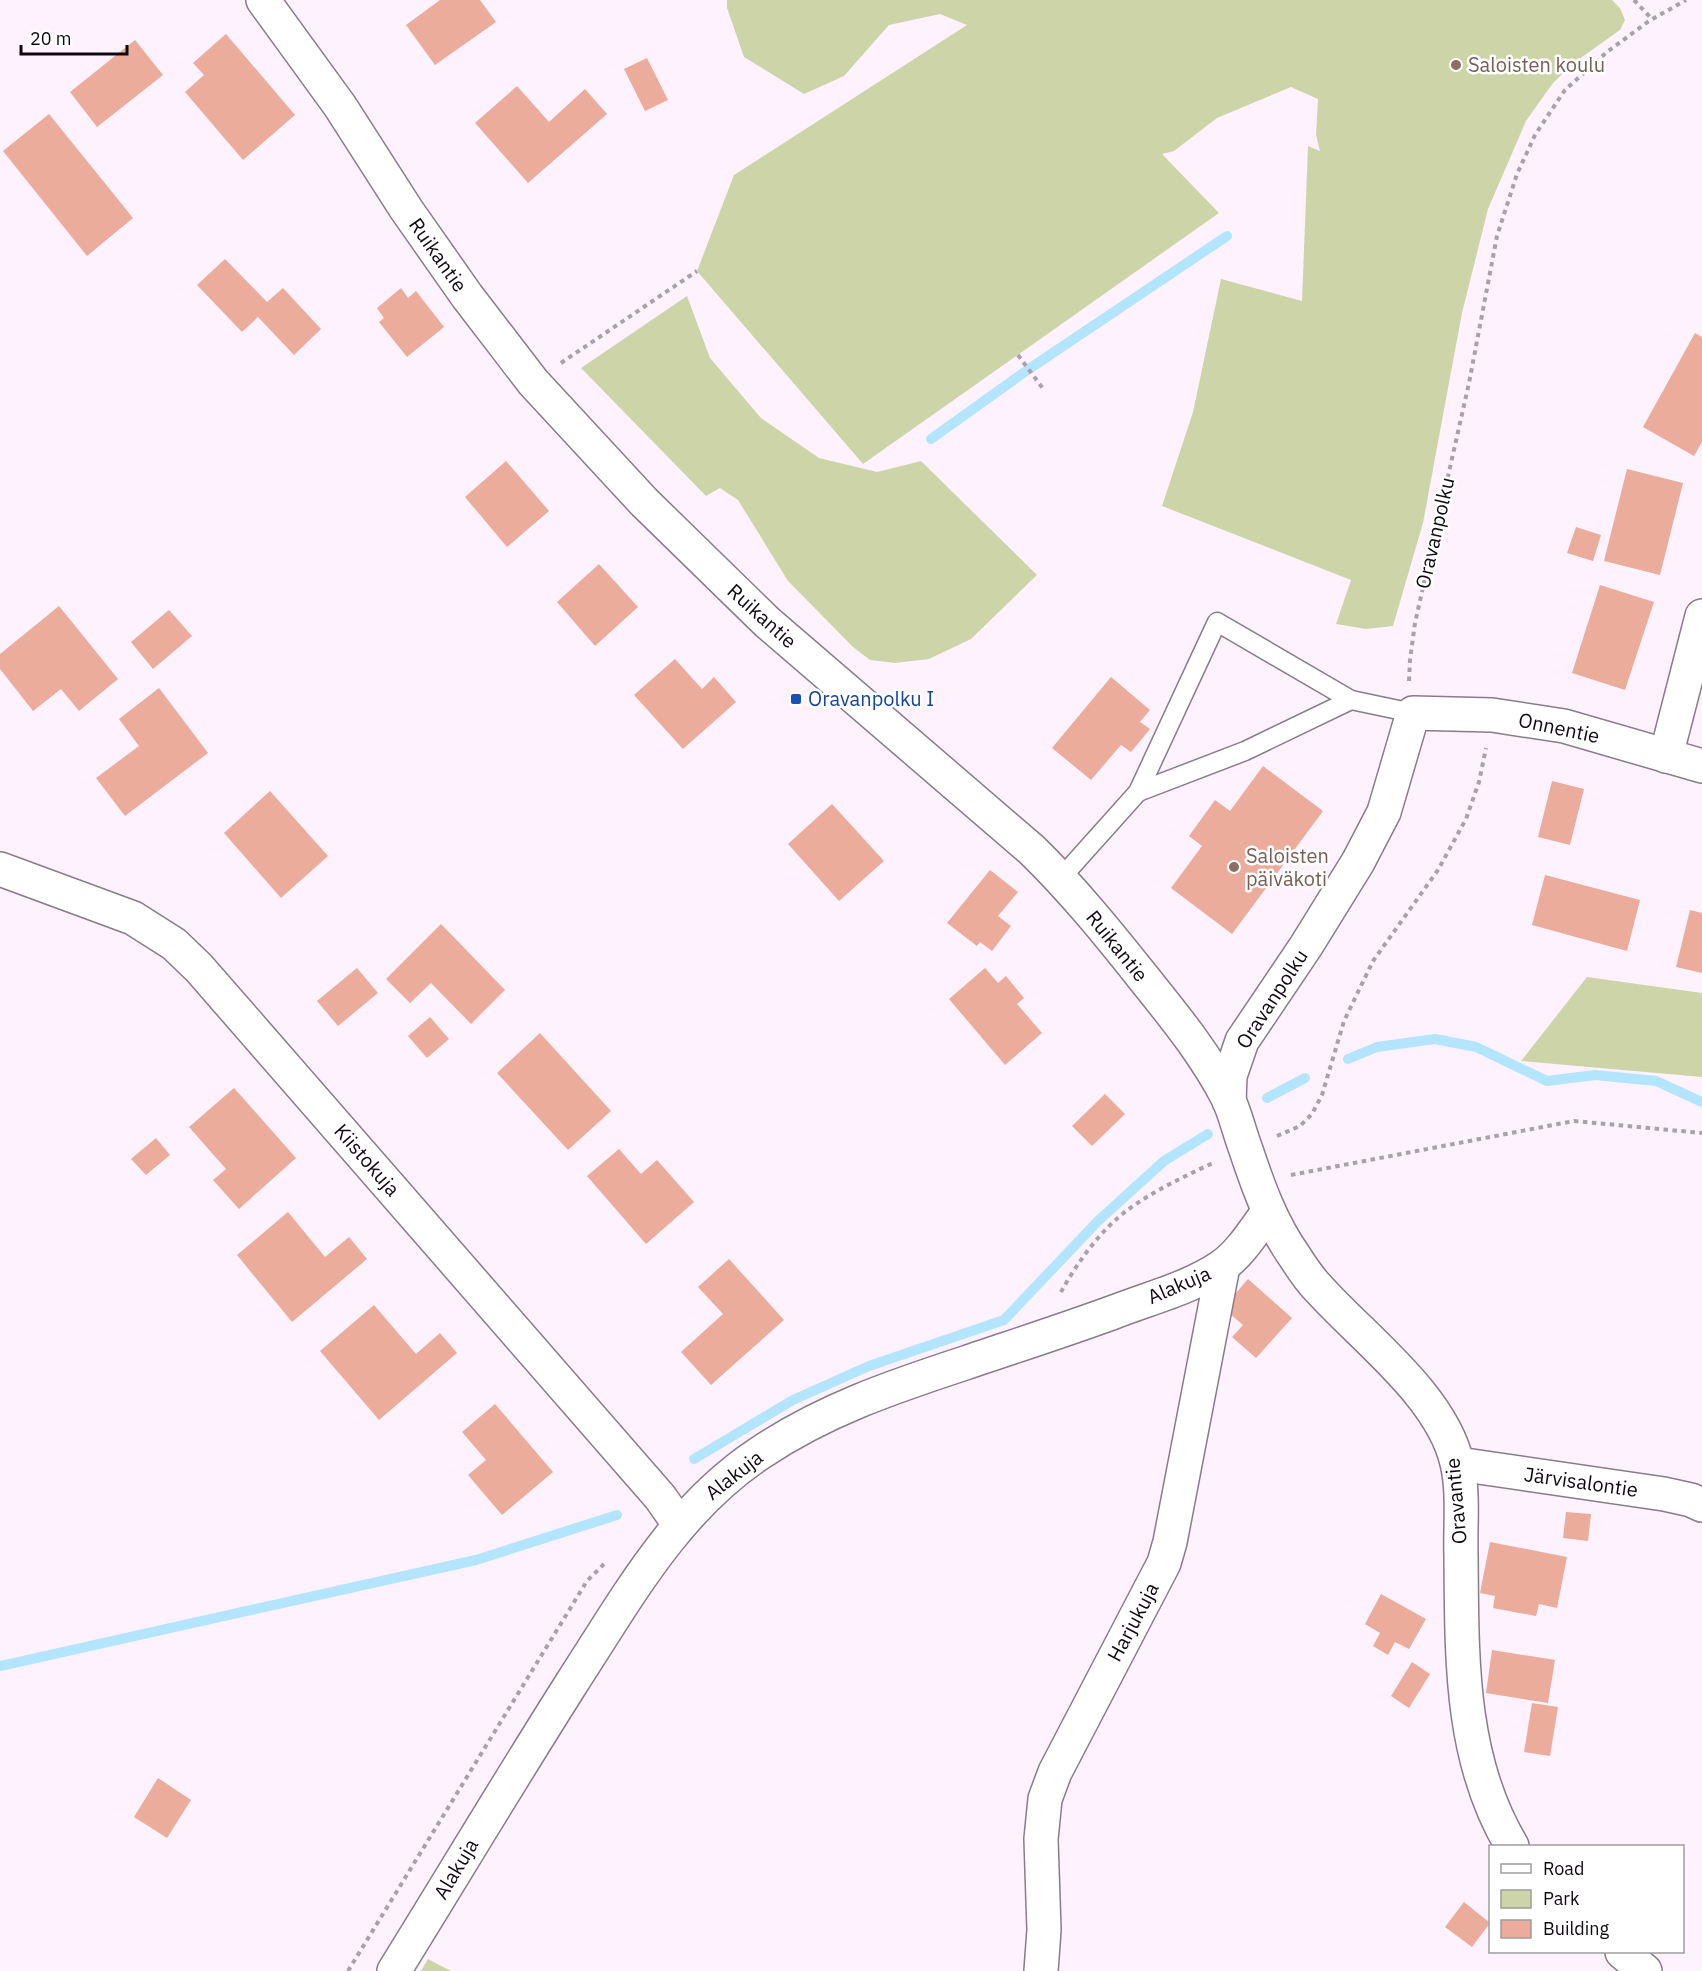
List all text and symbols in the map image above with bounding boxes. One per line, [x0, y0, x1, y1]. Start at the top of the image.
scale bar [21, 18, 128, 56]
text: 20 m [30, 27, 72, 50]
place label: Saloisten koulu [1468, 51, 1605, 78]
marker: Saloisten koulu [1449, 58, 1463, 72]
street label: Ruikantie [403, 212, 474, 297]
street label: Oravanpolku [1409, 475, 1460, 591]
street label: Ruikantie [722, 577, 803, 654]
place label: Oravanpolku I [808, 685, 934, 712]
marker: Oravanpolku I [789, 692, 803, 706]
street label: Onnentie [1516, 706, 1602, 749]
place label: Saloisten päiväkoti [1246, 842, 1329, 892]
marker: Saloisten päiväkoti [1227, 860, 1241, 874]
street label: Ruikantie [1080, 904, 1155, 987]
street label: Oravanpolku [1229, 944, 1314, 1054]
street label: Kiistokuja [328, 1118, 407, 1202]
street label: Alakuja [1143, 1259, 1215, 1310]
street label: Alakuja [699, 1443, 768, 1506]
street label: Oravantie [1438, 1457, 1473, 1545]
street label: Järvisalontie [1522, 1460, 1640, 1503]
street label: Harjukuja [1100, 1577, 1165, 1666]
street label: Alakuja [427, 1833, 484, 1904]
legend [1489, 1845, 1684, 1953]
text: Road [1543, 1857, 1584, 1880]
text: Park [1543, 1887, 1580, 1910]
text: Building [1543, 1917, 1610, 1940]

